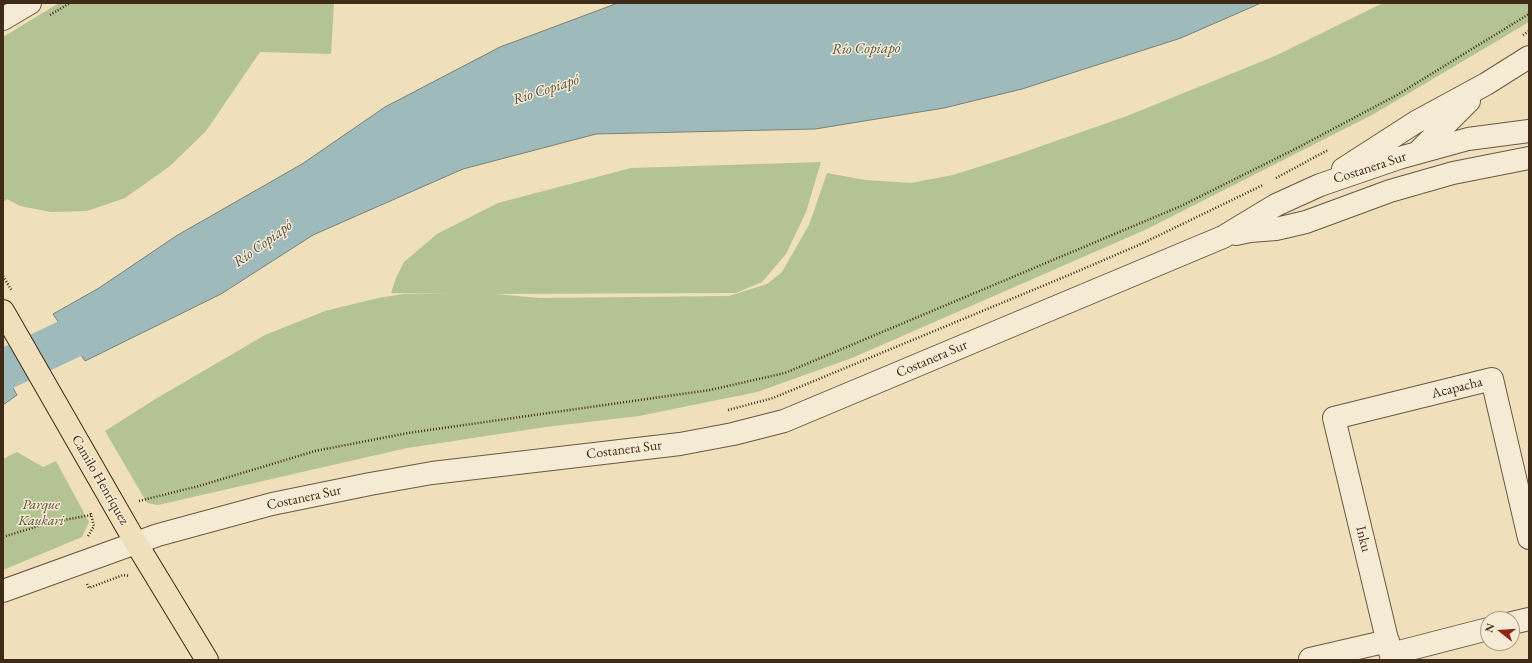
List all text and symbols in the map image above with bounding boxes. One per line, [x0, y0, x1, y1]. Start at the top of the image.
water label: Río Copiapó [831, 39, 901, 59]
water label: Río Copiapó [511, 71, 581, 109]
street label: Costanera Sur [1331, 148, 1409, 188]
water label: Río Copiapó [230, 217, 296, 271]
street label: Costanera Sur [894, 336, 970, 382]
street label: Acapacha [1430, 374, 1484, 402]
street label: Camilo Henríquez [68, 432, 132, 528]
street label: Costanera Sur [585, 437, 663, 463]
street label: Costanera Sur [265, 482, 343, 514]
park label: Parque Kaukari [18, 497, 64, 530]
street label: Inku [1352, 524, 1374, 554]
north arrow [1480, 611, 1520, 651]
text: N [1481, 621, 1497, 634]

